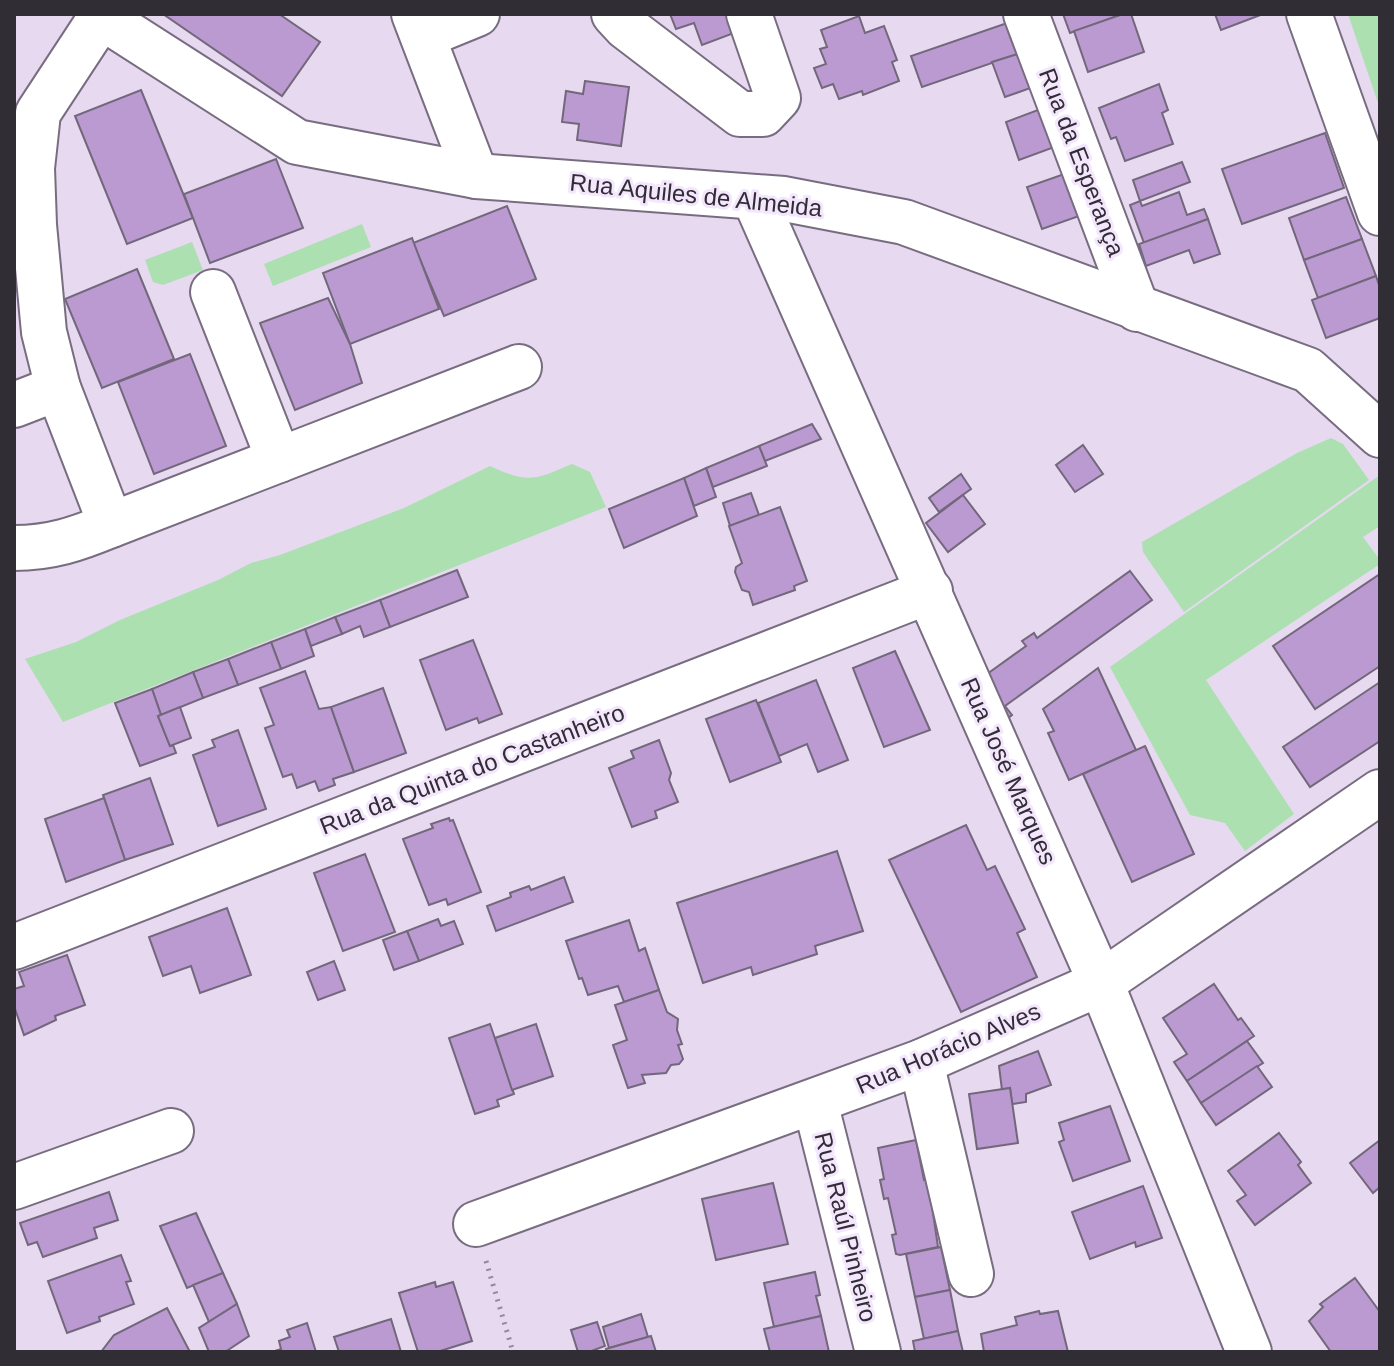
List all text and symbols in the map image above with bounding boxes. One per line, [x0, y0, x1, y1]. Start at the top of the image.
street label: Rua da Esperança [1034, 64, 1130, 260]
street label: Rua Aquiles de Almeida [569, 168, 824, 222]
street label: Rua José Marques [956, 673, 1062, 869]
street label: Rua da Quinta do Castanheiro [316, 698, 628, 840]
street label: Rua Horácio Alves [852, 997, 1044, 1099]
street label: Rua Raúl Pinheiro [809, 1129, 883, 1325]

